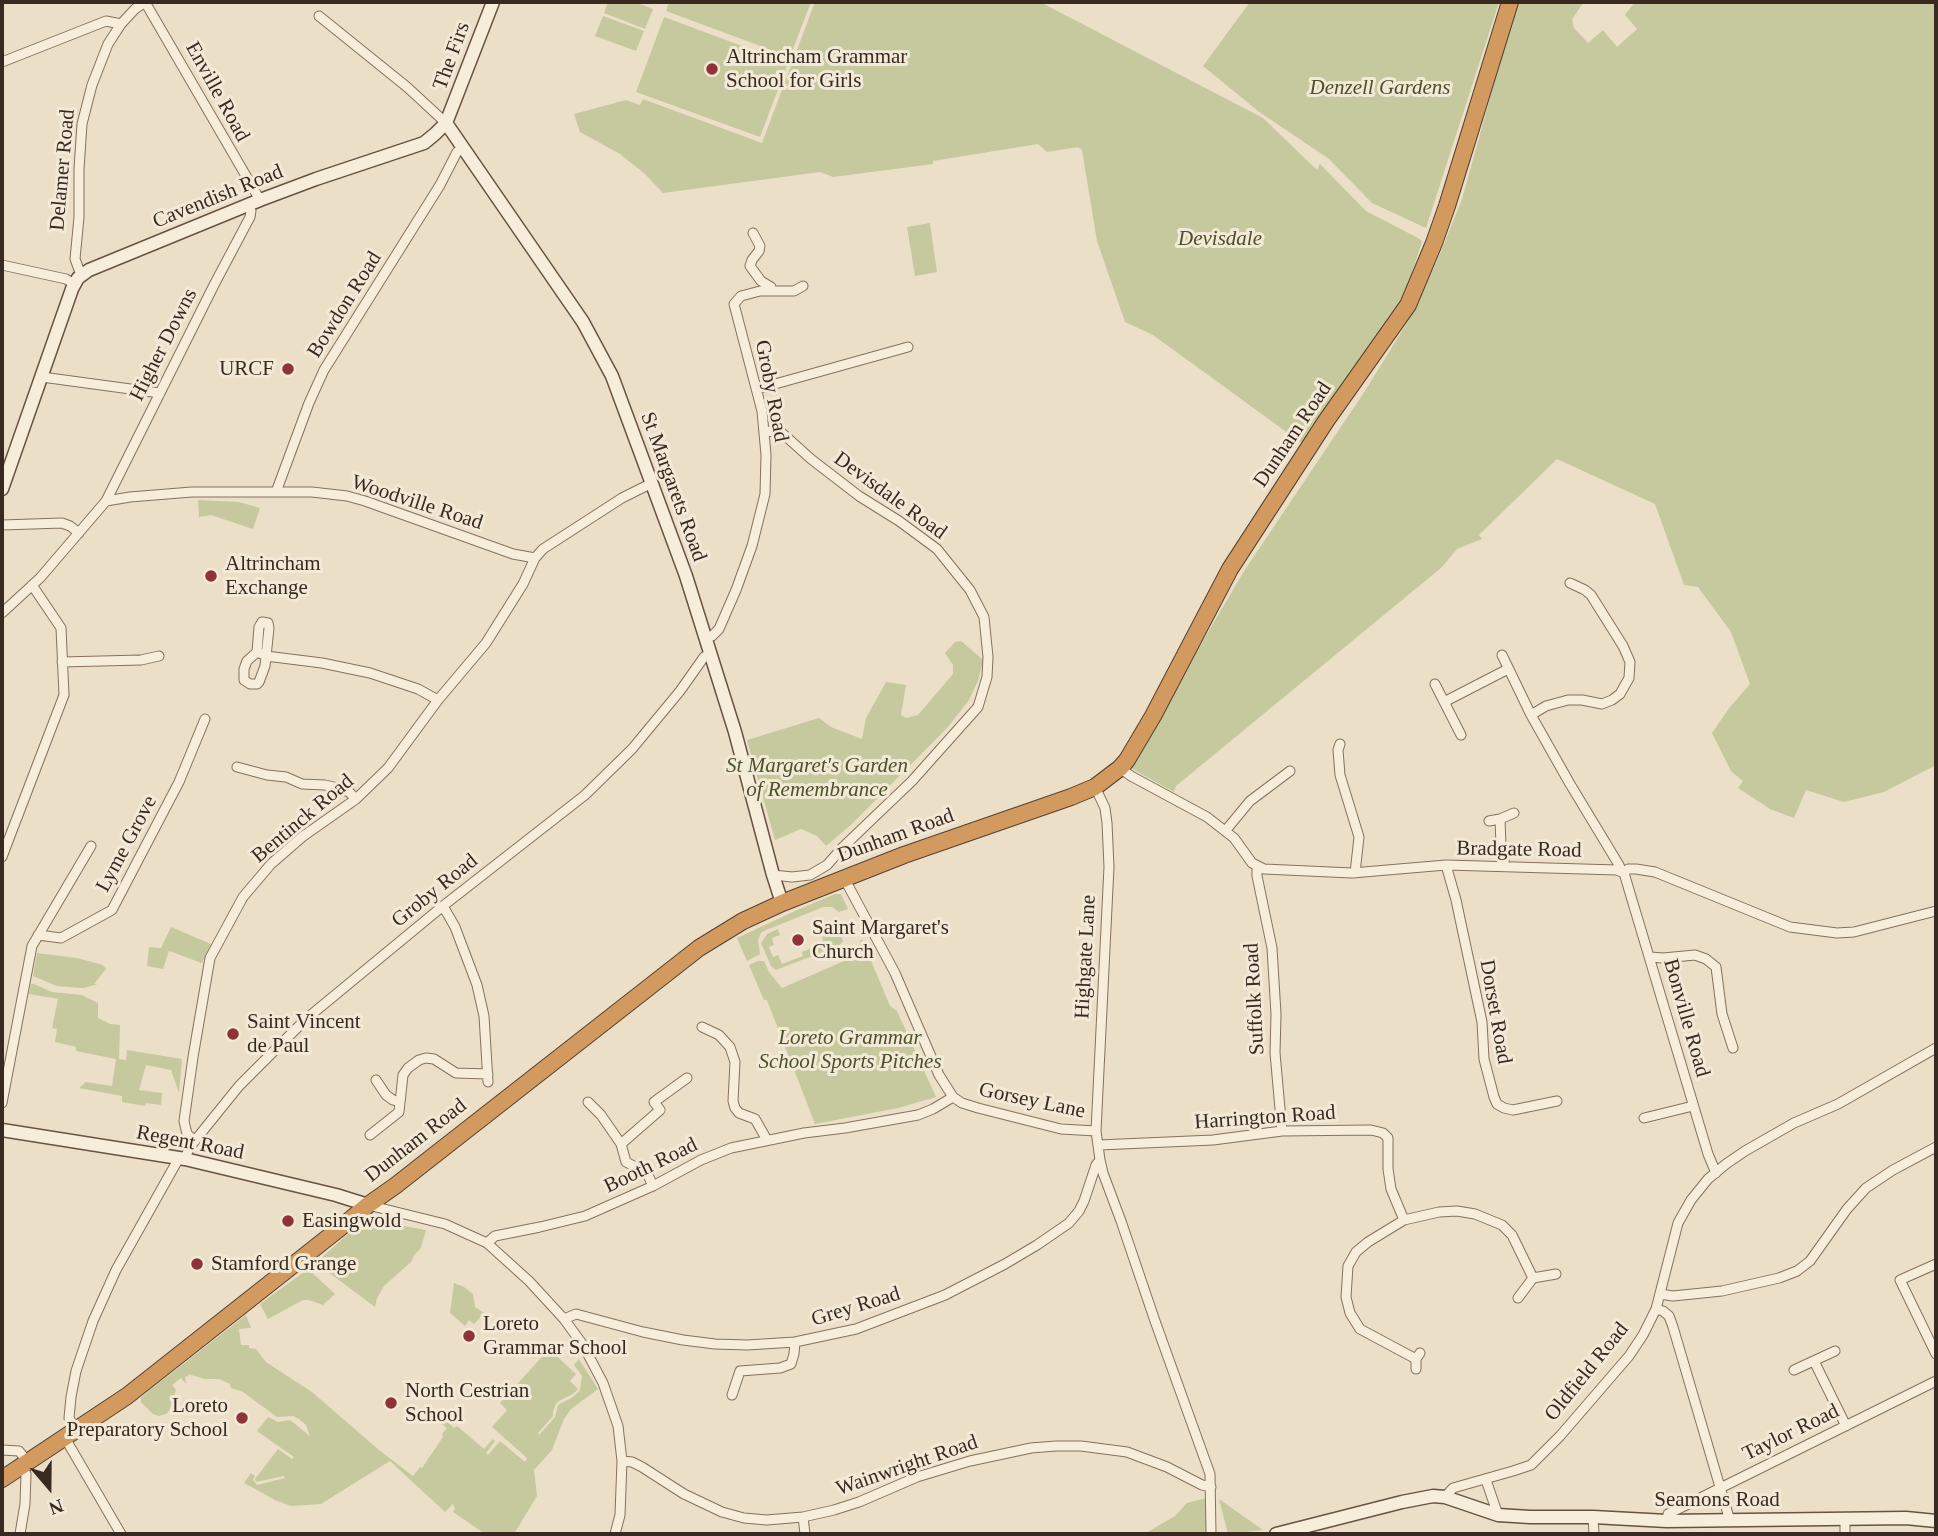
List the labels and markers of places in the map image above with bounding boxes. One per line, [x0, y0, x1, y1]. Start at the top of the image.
place label: Altrincham Grammar School for Girls [726, 44, 907, 94]
marker: Altrincham Grammar School for Girls [704, 61, 720, 77]
place label: URCF [219, 356, 274, 382]
marker: URCF [280, 361, 296, 377]
place label: Altrincham Exchange [225, 551, 321, 601]
marker: Altrincham Exchange [203, 568, 219, 584]
place label: Saint Margaret's Church [812, 915, 949, 965]
marker: Saint Margaret's Church [790, 932, 806, 948]
place label: Saint Vincent de Paul [247, 1009, 361, 1059]
marker: Saint Vincent de Paul [225, 1026, 241, 1042]
place label: Easingwold [302, 1208, 401, 1234]
marker: Easingwold [280, 1213, 296, 1229]
place label: Stamford Grange [211, 1251, 356, 1277]
marker: Stamford Grange [189, 1256, 205, 1272]
place label: Loreto Grammar School [483, 1311, 627, 1361]
marker: Loreto Grammar School [461, 1328, 477, 1344]
place label: North Cestrian School [405, 1378, 529, 1428]
place label: Loreto Preparatory School [66, 1393, 228, 1443]
marker: North Cestrian School [383, 1395, 399, 1411]
marker: Loreto Preparatory School [234, 1410, 250, 1426]

